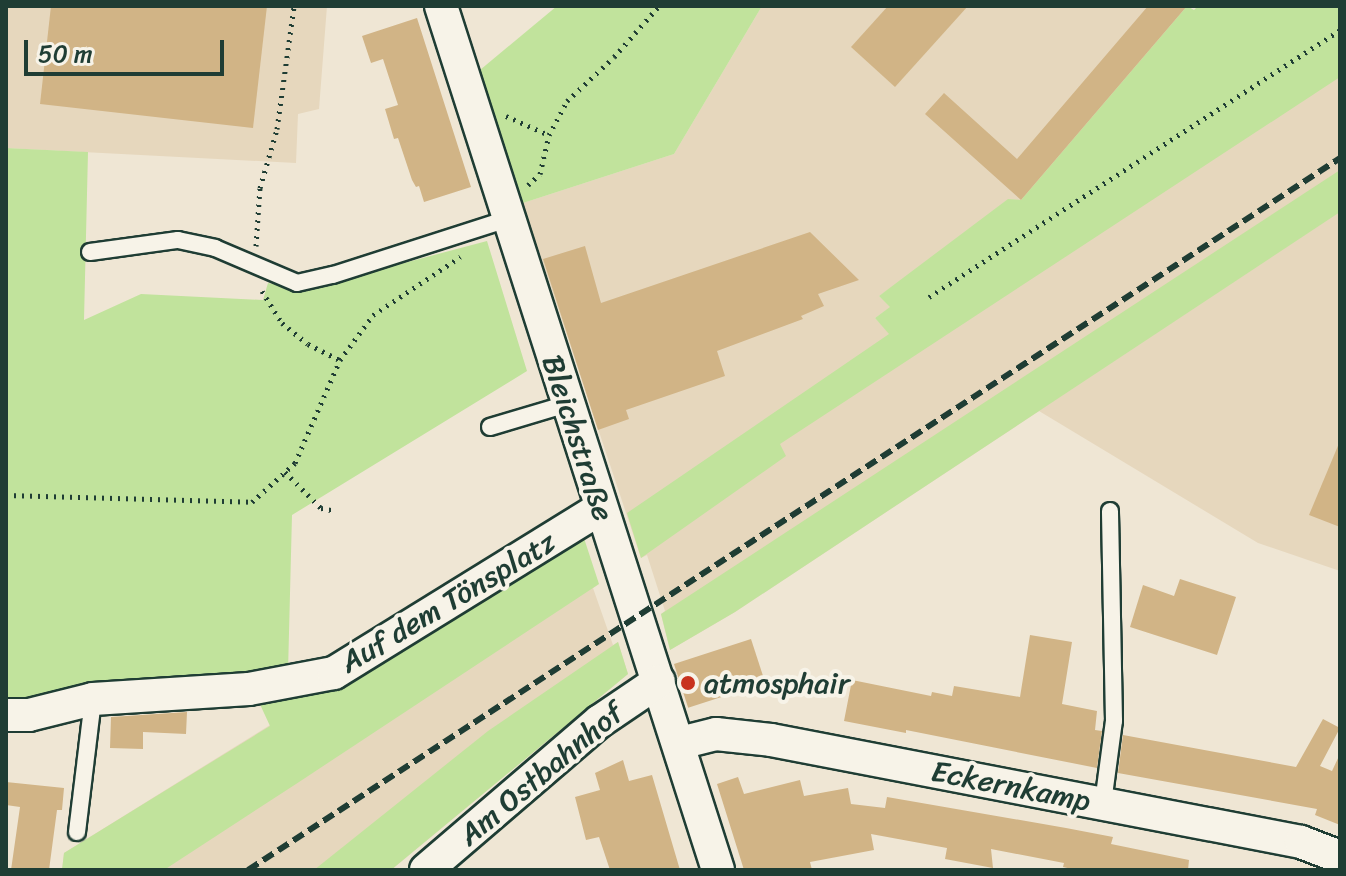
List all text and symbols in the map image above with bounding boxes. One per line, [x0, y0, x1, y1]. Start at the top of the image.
scale bar [28, 24, 228, 74]
text: 50 m [38, 33, 93, 75]
street label: Bleichstraße [534, 351, 622, 525]
street label: Auf dem Tönsplatz [334, 523, 562, 681]
place label: atmosphair [704, 665, 850, 701]
marker: atmosphair [679, 674, 697, 692]
street label: Am Ostbahnhof [451, 695, 631, 853]
street label: Eckernkamp [928, 753, 1094, 819]

